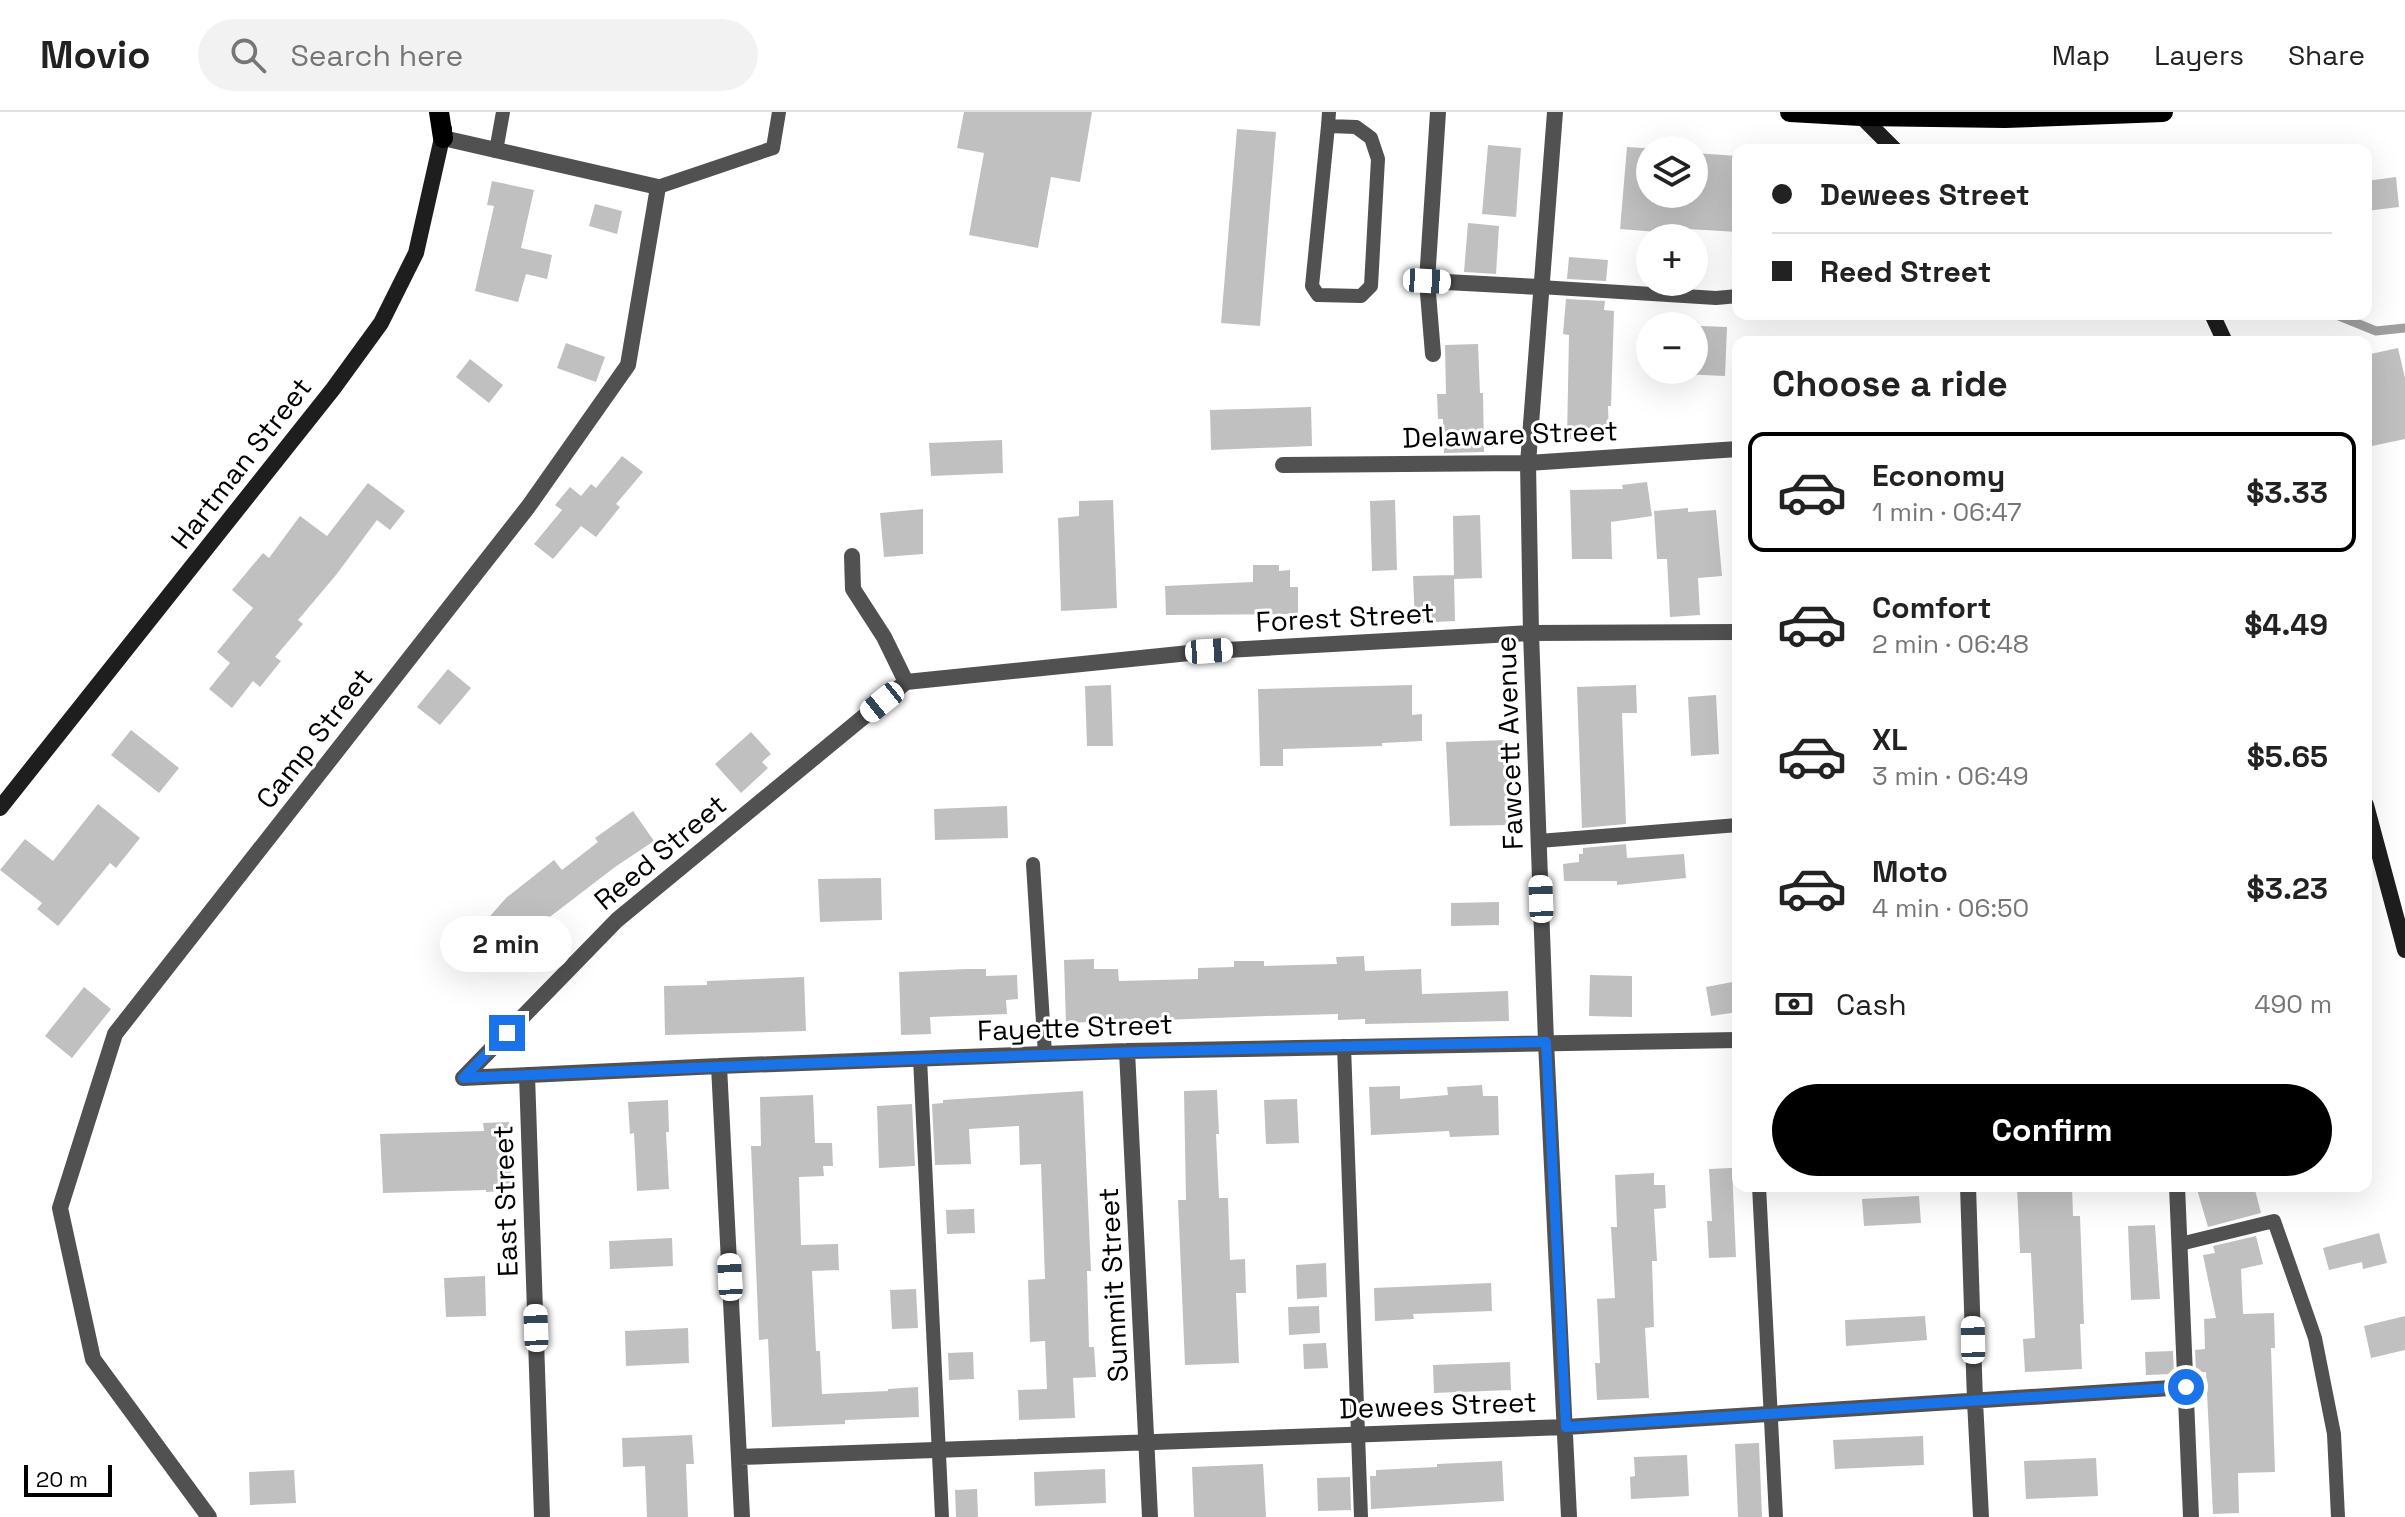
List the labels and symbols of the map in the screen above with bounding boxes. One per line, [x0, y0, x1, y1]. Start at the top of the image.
car [1402, 268, 1452, 294]
street label: Hartman Street [163, 370, 319, 556]
street label: Delaware Street [1402, 412, 1618, 456]
street label: Forest Street [1255, 594, 1435, 640]
street label: Fawcett Avenue [1487, 636, 1531, 850]
car [1184, 637, 1234, 665]
street label: Camp Street [248, 660, 380, 816]
car [856, 678, 908, 726]
street label: Reed Street [587, 786, 733, 918]
car [1528, 875, 1554, 923]
callout: 2 min [441, 917, 573, 973]
street label: Fayette Street [977, 1006, 1173, 1048]
route end [489, 1015, 525, 1051]
street label: East Street [484, 1125, 526, 1277]
street label: Summit Street [1090, 1187, 1136, 1383]
car [717, 1252, 743, 1302]
car [523, 1304, 549, 1352]
car [1961, 1316, 1985, 1364]
route start [2168, 1369, 2204, 1405]
street label: Dewees Street [1339, 1384, 1537, 1426]
scale bar [24, 1461, 112, 1497]

